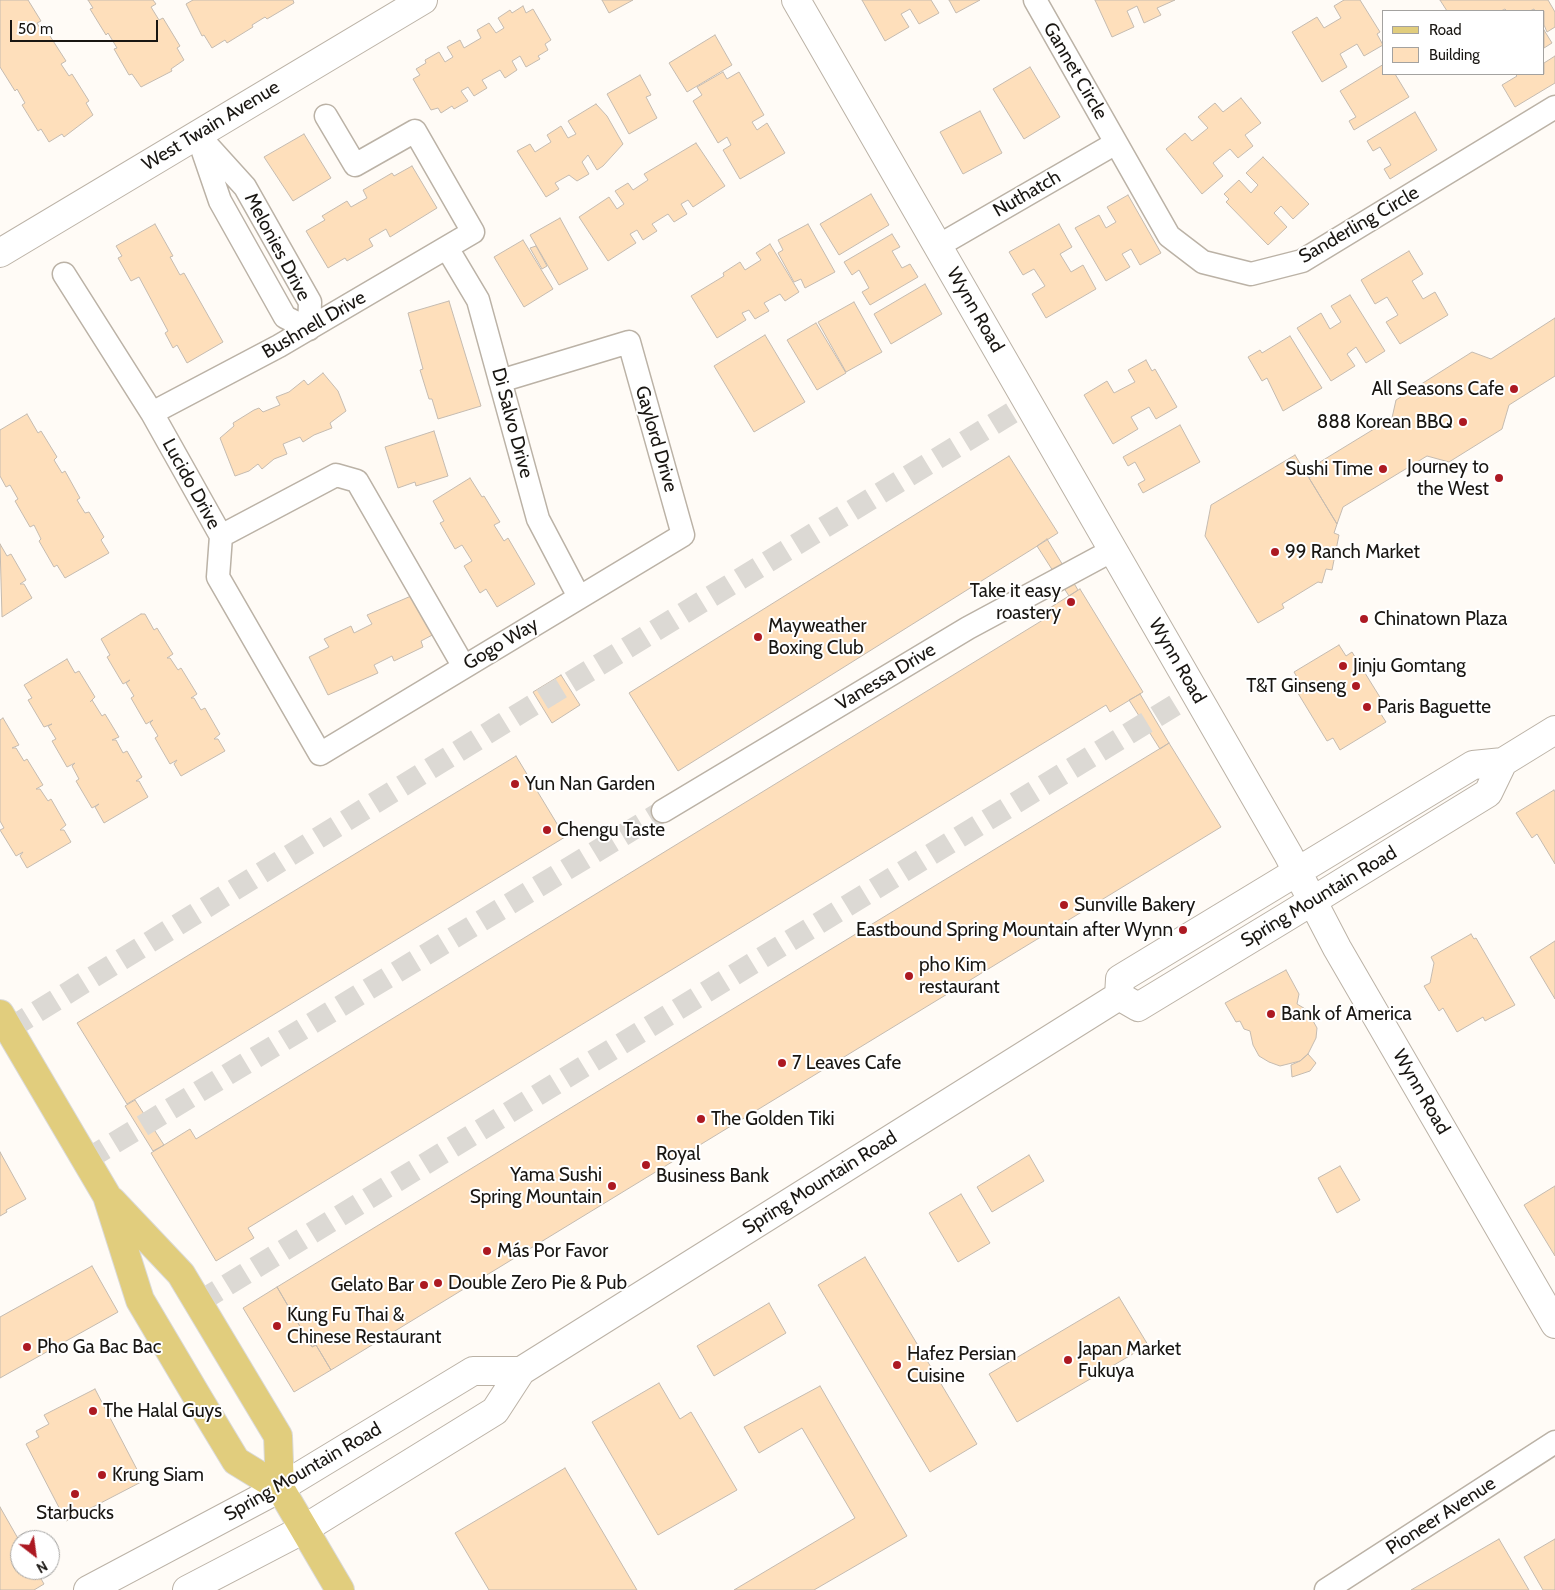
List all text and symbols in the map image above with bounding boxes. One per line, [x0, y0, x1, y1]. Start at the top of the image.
scale bar [12, 10, 160, 42]
legend [1382, 10, 1545, 75]
street label: Gannet Circle [1038, 18, 1112, 124]
text: 50 m [18, 20, 53, 38]
text: Road [1429, 21, 1462, 39]
text: Building [1429, 46, 1480, 64]
street label: West Twain Avenue [138, 76, 284, 176]
street label: Nuthatch [989, 166, 1065, 222]
street label: Sanderling Circle [1295, 181, 1423, 269]
street label: Melonies Drive [239, 189, 315, 305]
street label: Wynn Road [942, 264, 1008, 356]
street label: Bushnell Drive [258, 286, 370, 364]
street label: Di Salvo Drive [486, 365, 538, 481]
place label: All Seasons Cafe [1372, 378, 1504, 400]
street label: Gaylord Drive [630, 383, 682, 495]
marker: All Seasons Cafe [1508, 383, 1520, 395]
place label: 888 Korean BBQ [1317, 411, 1453, 433]
marker: 888 Korean BBQ [1457, 416, 1469, 428]
street label: Lucido Drive [157, 435, 225, 533]
place label: Journey to the West [1407, 456, 1489, 500]
place label: Sushi Time [1285, 458, 1373, 480]
marker: Sushi Time [1377, 463, 1389, 475]
marker: Journey to the West [1493, 472, 1505, 484]
place label: 99 Ranch Market [1285, 541, 1420, 563]
marker: 99 Ranch Market [1269, 546, 1281, 558]
place label: Take it easy roastery [970, 580, 1061, 624]
marker: Take it easy roastery [1065, 596, 1077, 608]
place label: Chinatown Plaza [1374, 608, 1507, 630]
street label: Gogo Way [460, 613, 542, 675]
marker: Chinatown Plaza [1358, 613, 1370, 625]
place label: Mayweather Boxing Club [768, 615, 866, 659]
street label: Wynn Road [1144, 615, 1210, 707]
marker: Mayweather Boxing Club [752, 631, 764, 643]
street label: Vanessa Drive [832, 638, 940, 716]
place label: Jinju Gomtang [1353, 655, 1466, 677]
marker: Jinju Gomtang [1337, 660, 1349, 672]
place label: T&T Ginseng [1246, 675, 1346, 697]
marker: T&T Ginseng [1350, 680, 1362, 692]
place label: Paris Baguette [1377, 696, 1491, 718]
marker: Paris Baguette [1361, 701, 1373, 713]
place label: Yun Nan Garden [525, 773, 655, 795]
marker: Yun Nan Garden [509, 778, 521, 790]
place label: Chengu Taste [557, 819, 665, 841]
marker: Chengu Taste [541, 824, 553, 836]
street label: Spring Mountain Road [1237, 841, 1401, 953]
place label: Sunville Bakery [1074, 894, 1195, 916]
marker: Sunville Bakery [1058, 899, 1070, 911]
place label: Eastbound Spring Mountain after Wynn [856, 919, 1173, 941]
marker: Eastbound Spring Mountain after Wynn [1177, 924, 1189, 936]
place label: pho Kim restaurant [919, 954, 1000, 998]
marker: pho Kim restaurant [903, 970, 915, 982]
place label: Bank of America [1281, 1003, 1412, 1025]
marker: Bank of America [1265, 1008, 1277, 1020]
street label: Wynn Road [1388, 1046, 1454, 1138]
place label: 7 Leaves Cafe [792, 1052, 901, 1074]
marker: 7 Leaves Cafe [776, 1057, 788, 1069]
place label: The Golden Tiki [711, 1108, 835, 1130]
marker: The Golden Tiki [695, 1113, 707, 1125]
street label: Spring Mountain Road [739, 1126, 901, 1240]
place label: Royal Business Bank [656, 1143, 769, 1187]
marker: Royal Business Bank [640, 1159, 652, 1171]
place label: Yama Sushi Spring Mountain [470, 1164, 602, 1208]
marker: Yama Sushi Spring Mountain [606, 1180, 618, 1192]
place label: Más Por Favor [497, 1240, 608, 1262]
marker: Más Por Favor [481, 1245, 493, 1257]
place label: Double Zero Pie & Pub [448, 1272, 627, 1294]
place label: Gelato Bar [331, 1274, 414, 1296]
marker: Double Zero Pie & Pub [432, 1277, 444, 1289]
marker: Gelato Bar [418, 1279, 430, 1291]
place label: Kung Fu Thai & Chinese Restaurant [287, 1304, 441, 1348]
marker: Kung Fu Thai & Chinese Restaurant [271, 1320, 283, 1332]
place label: Pho Ga Bac Bac [37, 1336, 161, 1358]
place label: Japan Market Fukuya [1078, 1338, 1181, 1382]
marker: Pho Ga Bac Bac [21, 1341, 33, 1353]
place label: Hafez Persian Cuisine [907, 1343, 1016, 1387]
marker: Japan Market Fukuya [1062, 1354, 1074, 1366]
marker: Hafez Persian Cuisine [891, 1359, 903, 1371]
place label: The Halal Guys [103, 1400, 222, 1422]
marker: The Halal Guys [87, 1405, 99, 1417]
street label: Spring Mountain Road [220, 1418, 386, 1526]
place label: Krung Siam [112, 1464, 204, 1486]
marker: Krung Siam [96, 1469, 108, 1481]
street label: Pioneer Avenue [1382, 1472, 1500, 1560]
marker: Starbucks [69, 1488, 81, 1500]
place label: Starbucks [36, 1502, 114, 1524]
north arrow [10, 1530, 60, 1580]
text: N [33, 1557, 51, 1577]

